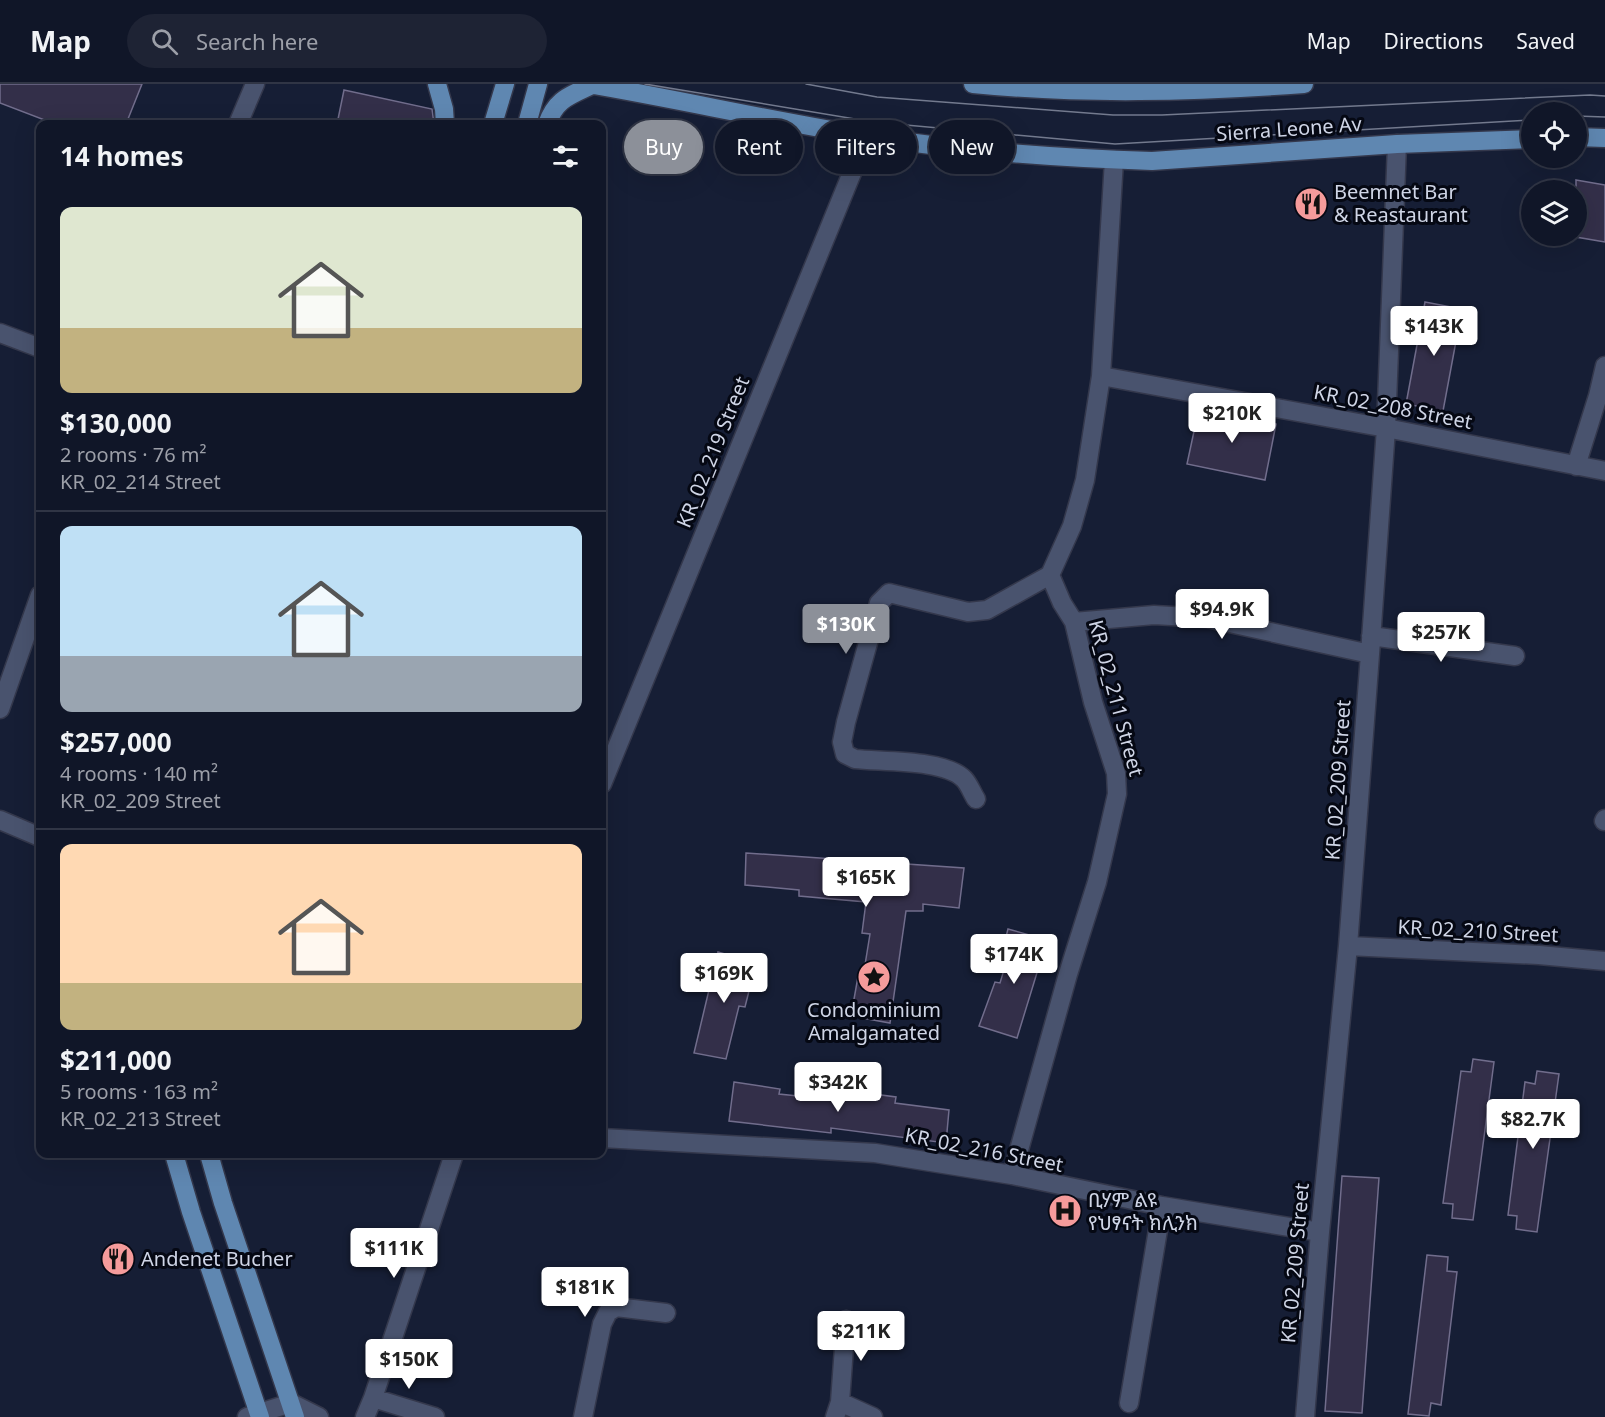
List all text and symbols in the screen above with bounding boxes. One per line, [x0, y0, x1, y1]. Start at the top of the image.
search box [127, 14, 547, 68]
text: Map [30, 22, 91, 60]
icon: search [148, 25, 181, 58]
text: Search here [196, 26, 318, 56]
text: Map [1307, 27, 1351, 55]
text: Directions [1384, 27, 1483, 55]
text: Saved [1516, 27, 1575, 55]
map controls [1521, 102, 1587, 246]
button: locate [1521, 102, 1587, 168]
street label: Sierra Leone Av [1215, 110, 1363, 147]
chip: Buy [624, 120, 703, 174]
chip: Rent [715, 120, 803, 174]
chip: Filters [815, 120, 917, 174]
chip: New [929, 120, 1015, 174]
text: 14 homes [60, 138, 184, 174]
icon: filters [549, 140, 582, 173]
place label: Beemnet Bar & Reastaurant [1334, 178, 1468, 228]
button: layers [1521, 180, 1587, 246]
restaurant icon: Beemnet Bar & Reastaurant [1293, 186, 1329, 222]
icon: home [267, 246, 375, 354]
pin: $143K [1392, 306, 1476, 357]
text: $143K [1404, 312, 1464, 339]
street label: KR_02_219 Street [670, 372, 755, 531]
street label: KR_02_208 Street [1312, 378, 1475, 435]
pin: $210K [1190, 393, 1274, 444]
text: $210K [1202, 399, 1262, 426]
text: $130,000 [60, 405, 172, 441]
text: 2 rooms · 76 m² [60, 441, 207, 468]
text: KR_02_214 Street [60, 468, 221, 495]
icon: home [267, 565, 375, 673]
pin: $94.9K [1173, 589, 1271, 640]
text: $94.9K [1190, 595, 1254, 622]
pin: $130K [804, 604, 888, 655]
text: $130K [816, 610, 876, 637]
pin: $257K [1399, 612, 1483, 663]
street label: KR_02_211 Street [1083, 617, 1150, 779]
text: $257K [1411, 618, 1471, 645]
street label: KR_02_209 Street [1318, 699, 1357, 861]
text: $257,000 [60, 724, 172, 760]
text: 4 rooms · 140 m² [60, 760, 218, 787]
text: KR_02_209 Street [60, 787, 221, 814]
pin: $165K [824, 857, 908, 908]
text: $165K [836, 863, 896, 890]
icon: home [267, 883, 375, 991]
street label: KR_02_210 Street [1397, 913, 1559, 948]
pin: $174K [972, 934, 1056, 985]
text: $174K [984, 940, 1044, 967]
pin: $169K [682, 953, 766, 1004]
text: $169K [694, 959, 754, 986]
place icon: Condominium Amalgamated [856, 959, 892, 995]
place label: Condominium Amalgamated [807, 996, 941, 1046]
text: $211,000 [60, 1042, 172, 1078]
pin: $342K [796, 1062, 880, 1113]
text: $342K [808, 1068, 868, 1095]
text: 5 rooms · 163 m² [60, 1078, 218, 1105]
pin: $82.7K [1484, 1099, 1582, 1150]
text: KR_02_213 Street [60, 1105, 221, 1132]
text: $82.7K [1501, 1105, 1565, 1132]
street label: KR_02_216 Street [903, 1121, 1066, 1178]
street label: KR_02_209 Street [1274, 1182, 1315, 1344]
place label: ቢሃም ልዩ የህፃናት ክሊንክ [1088, 1186, 1198, 1236]
hospital icon: ቢሃም ልዩ የህፃናት ክሊንክ [1047, 1193, 1083, 1229]
pin: $111K [352, 1228, 436, 1279]
text: $111K [364, 1234, 424, 1261]
restaurant icon: Andenet Bucher [100, 1241, 136, 1277]
place label: Andenet Bucher [141, 1245, 293, 1272]
pin: $181K [543, 1267, 627, 1318]
text: $181K [555, 1273, 615, 1300]
pin: $211K [819, 1311, 903, 1362]
text: $211K [831, 1317, 891, 1344]
pin: $150K [367, 1339, 451, 1390]
text: $150K [379, 1345, 439, 1372]

